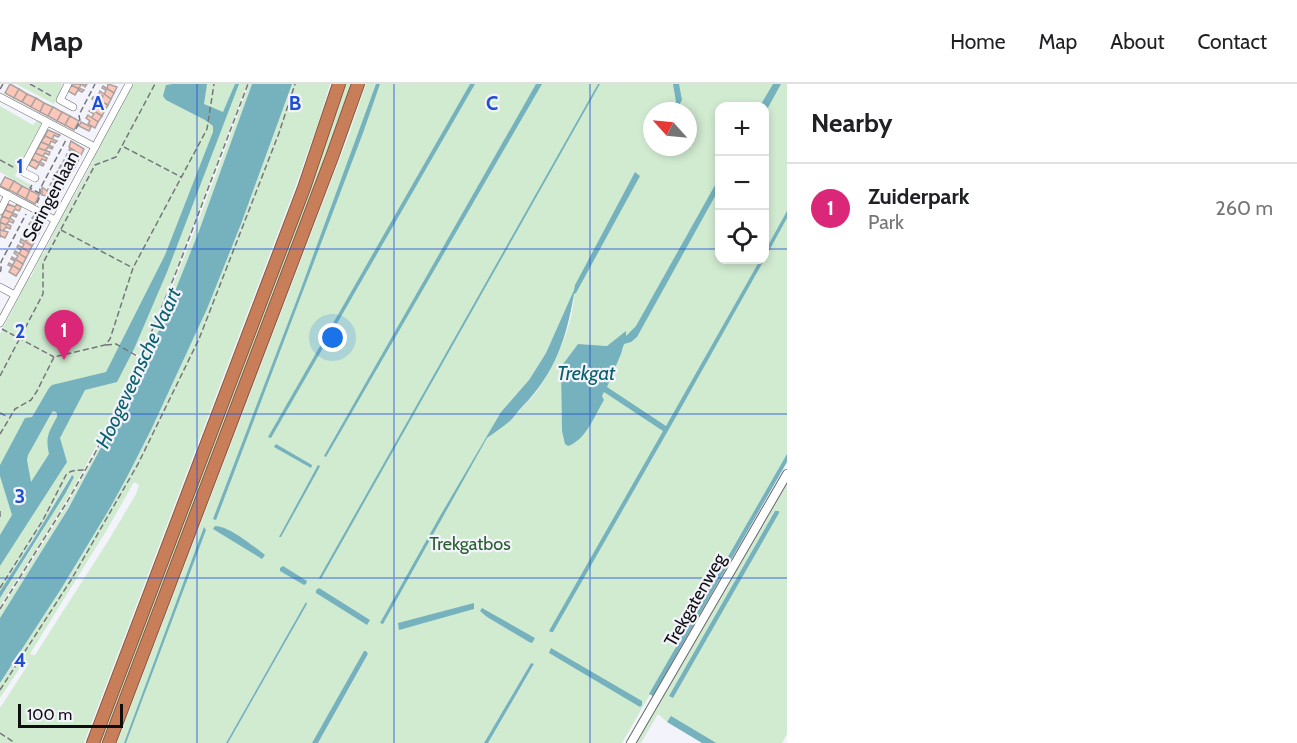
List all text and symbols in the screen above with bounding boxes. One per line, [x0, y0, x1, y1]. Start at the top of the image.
text: Map [30, 24, 83, 58]
text: Home [950, 29, 1006, 54]
text: Map [1039, 29, 1077, 54]
text: About [1110, 29, 1164, 54]
text: Contact [1197, 29, 1267, 54]
text: A [92, 91, 105, 115]
text: B [289, 91, 301, 115]
text: C [486, 91, 498, 115]
north arrow [643, 102, 697, 156]
map controls [715, 102, 769, 264]
button: + [715, 102, 769, 156]
text: Nearby [811, 107, 892, 139]
street label: Seringenlaan [18, 147, 84, 245]
text: 1 [16, 154, 24, 178]
button: − [715, 156, 769, 210]
text: Zuiderpark [868, 183, 969, 210]
text: 1 [827, 196, 834, 220]
text: 260 m [1215, 196, 1273, 220]
button: locate [715, 210, 769, 264]
text: Park [868, 210, 904, 234]
water label: Hoogeveensche Vaart [90, 283, 186, 452]
pin: 1 [44, 310, 84, 360]
text: 2 [15, 319, 25, 343]
your location [318, 323, 347, 352]
water label: Trekgat [557, 361, 616, 385]
text: 3 [15, 484, 25, 508]
park label: Trekgatbos [429, 533, 511, 555]
street label: Trekgatenweg [659, 549, 731, 651]
text: 4 [14, 648, 26, 672]
scale bar [18, 701, 123, 728]
text: 100 m [27, 705, 72, 724]

